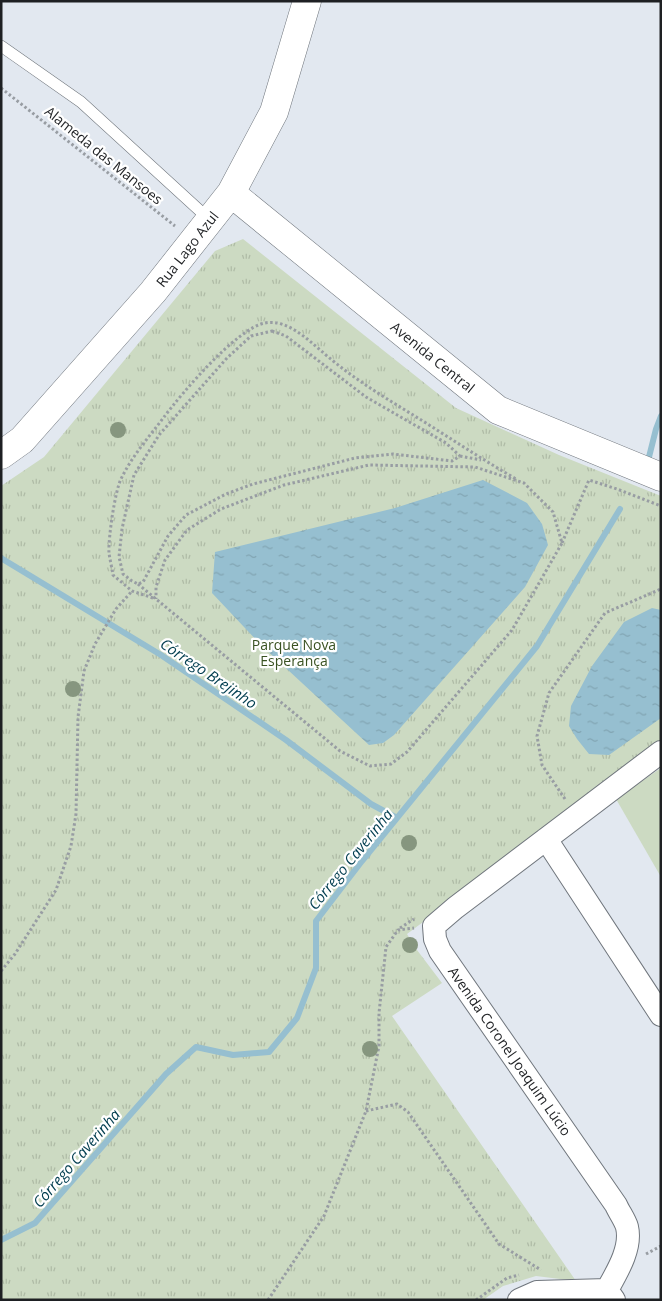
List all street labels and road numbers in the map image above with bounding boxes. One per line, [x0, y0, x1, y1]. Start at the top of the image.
street label: Alameda das Mansoes [41, 102, 167, 209]
street label: Rua Lago Azul [152, 207, 222, 291]
street label: Avenida Central [387, 317, 479, 397]
street label: Avenida Coronel Joaquim Lúcio [444, 963, 576, 1139]

